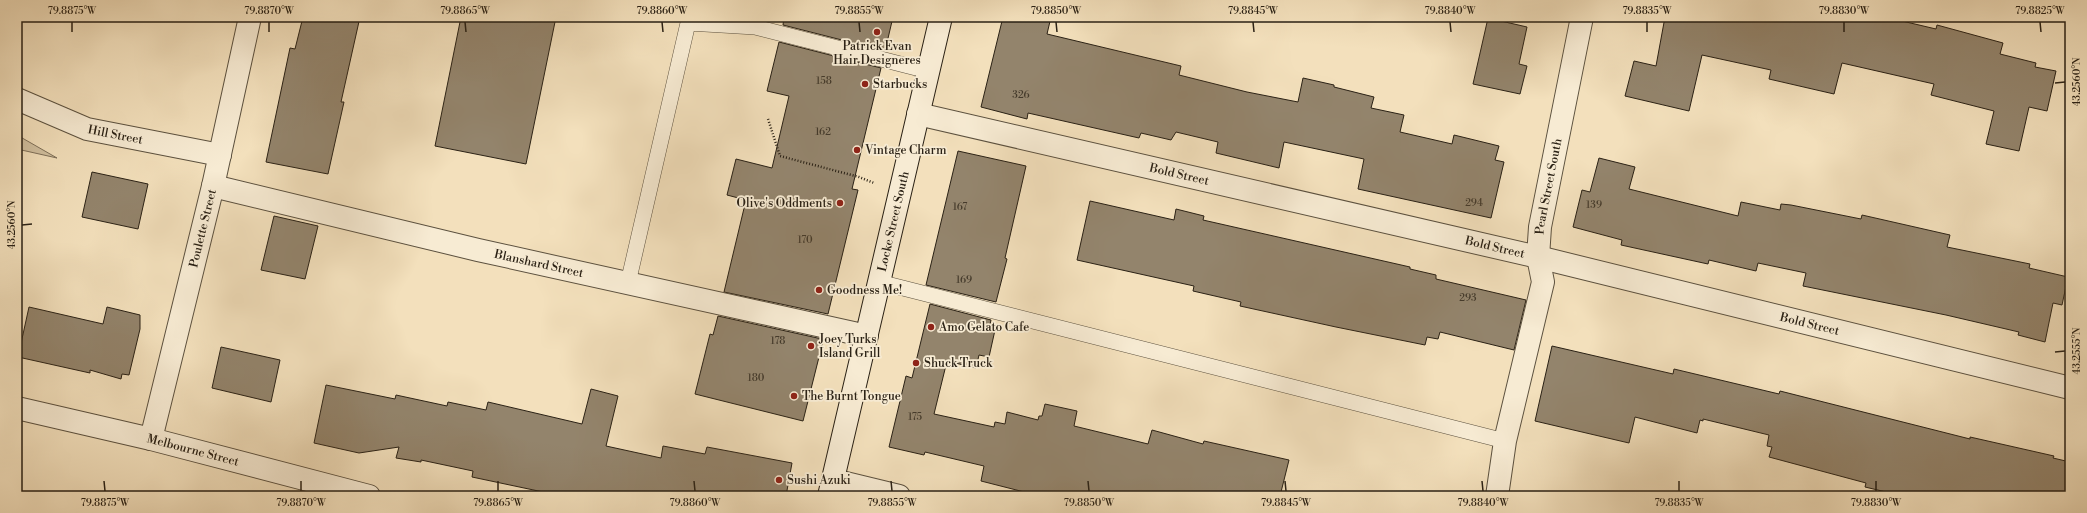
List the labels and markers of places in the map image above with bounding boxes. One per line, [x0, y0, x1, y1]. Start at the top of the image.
marker: Patrick Evan Hair Designeres [872, 27, 882, 37]
place label: Patrick Evan Hair Designeres [833, 39, 921, 68]
place label: Starbucks [873, 77, 927, 92]
marker: Starbucks [860, 79, 870, 89]
place label: Vintage Charm [864, 143, 947, 158]
marker: Vintage Charm [852, 145, 862, 155]
place label: Olive's Oddments [737, 196, 832, 211]
marker: Olive's Oddments [835, 198, 845, 208]
place label: Goodness Me! [827, 283, 902, 298]
marker: Goodness Me! [814, 285, 824, 295]
place label: Amo Gelato Cafe [938, 320, 1029, 335]
marker: Amo Gelato Cafe [926, 322, 936, 332]
place label: Joey Turks Island Grill [818, 332, 881, 361]
marker: Joey Turks Island Grill [806, 341, 816, 351]
place label: Shuck Truck [924, 356, 993, 371]
marker: Shuck Truck [911, 358, 921, 368]
place label: The Burnt Tongue [802, 389, 901, 404]
marker: The Burnt Tongue [789, 391, 799, 401]
place label: Sushi Azuki [787, 473, 851, 488]
marker: Sushi Azuki [774, 475, 784, 485]

